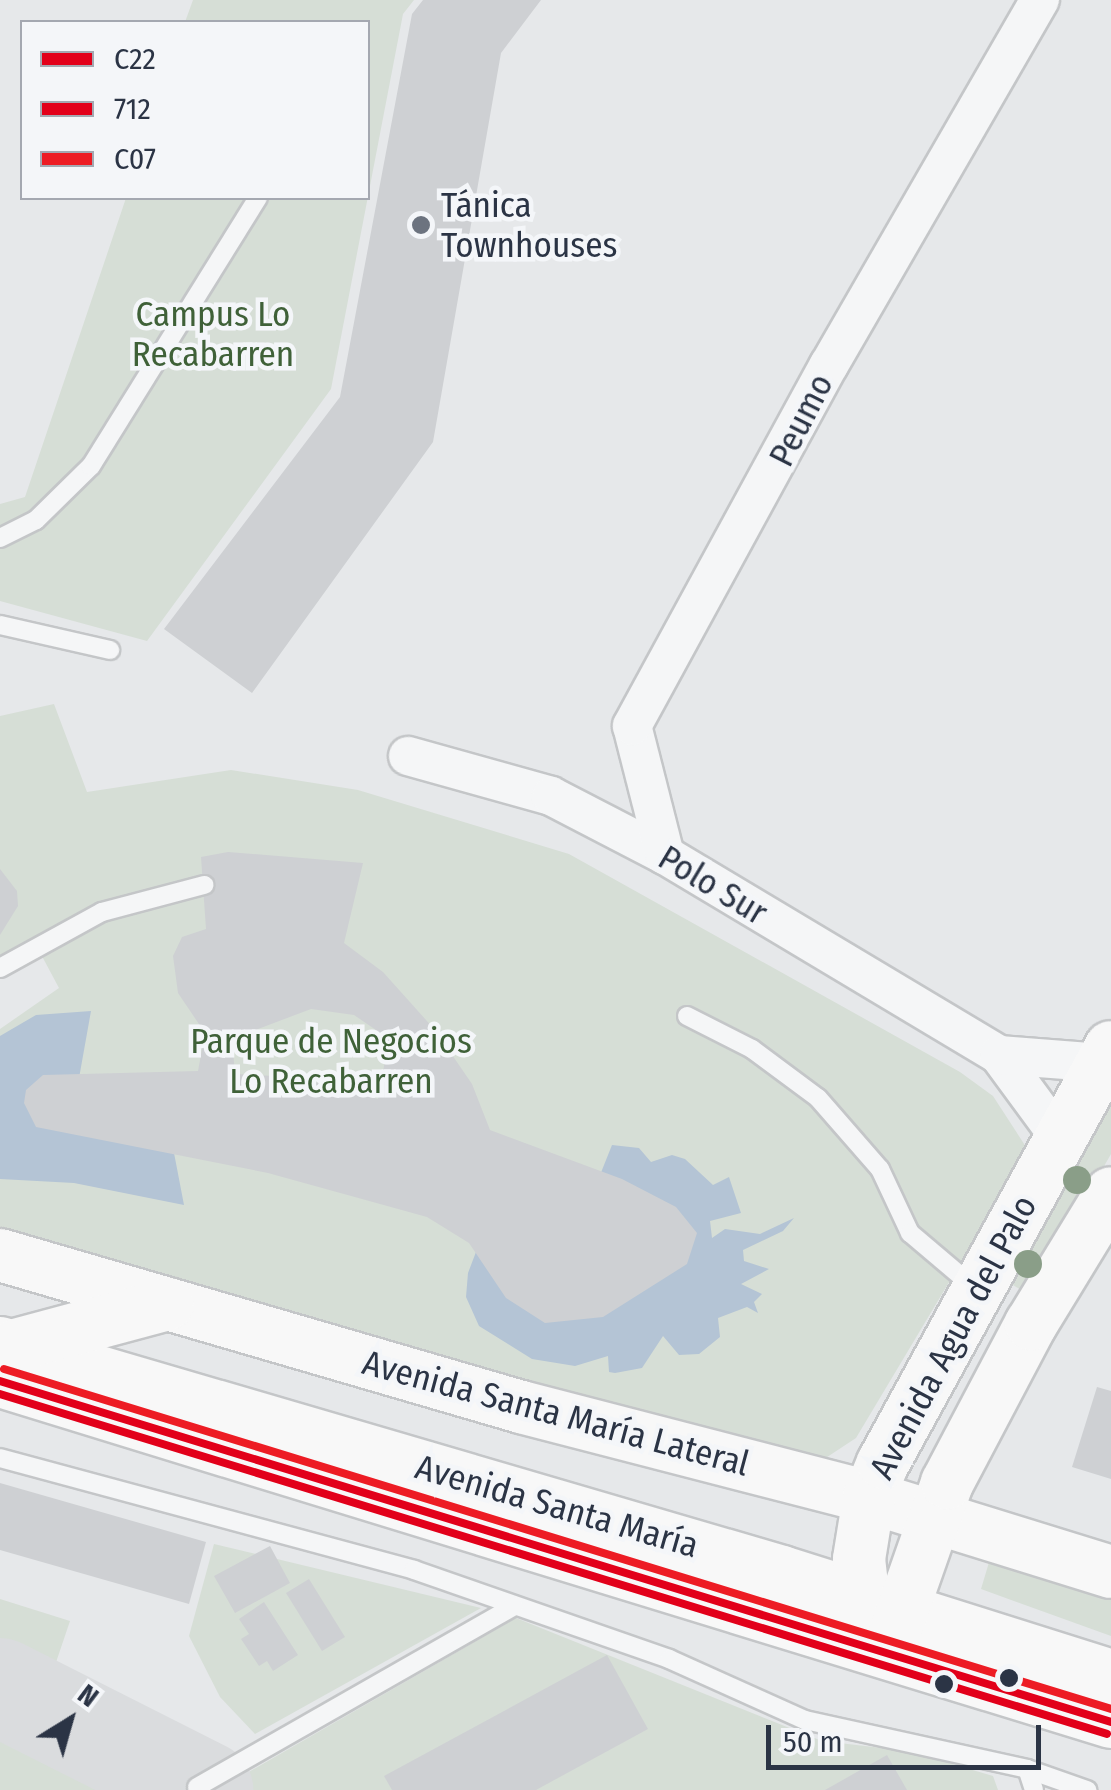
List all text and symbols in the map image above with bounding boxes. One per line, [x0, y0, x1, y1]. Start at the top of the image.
legend [20, 20, 370, 200]
text: C22 [114, 41, 156, 77]
text: 712 [114, 91, 151, 127]
text: C07 [114, 141, 156, 177]
place label: Tánica Townhouses [441, 184, 617, 266]
marker: Tánica Townhouses [410, 214, 432, 236]
park label: Campus Lo Recabarren [132, 293, 294, 375]
street label: Peumo [760, 367, 842, 473]
street label: Polo Sur [651, 836, 775, 934]
park label: Parque de Negocios Lo Recabarren [190, 1020, 472, 1102]
street label: Avenida Agua del Palo [861, 1188, 1045, 1486]
street label: Avenida Santa María Lateral [358, 1341, 754, 1485]
street label: Avenida Santa María [411, 1446, 703, 1566]
unlabelled marker [999, 1668, 1019, 1688]
north arrow [20, 1670, 120, 1770]
unlabelled marker [934, 1674, 954, 1694]
text: N [72, 1677, 105, 1714]
scale bar [771, 1705, 1046, 1767]
text: 50 m [783, 1724, 843, 1760]

